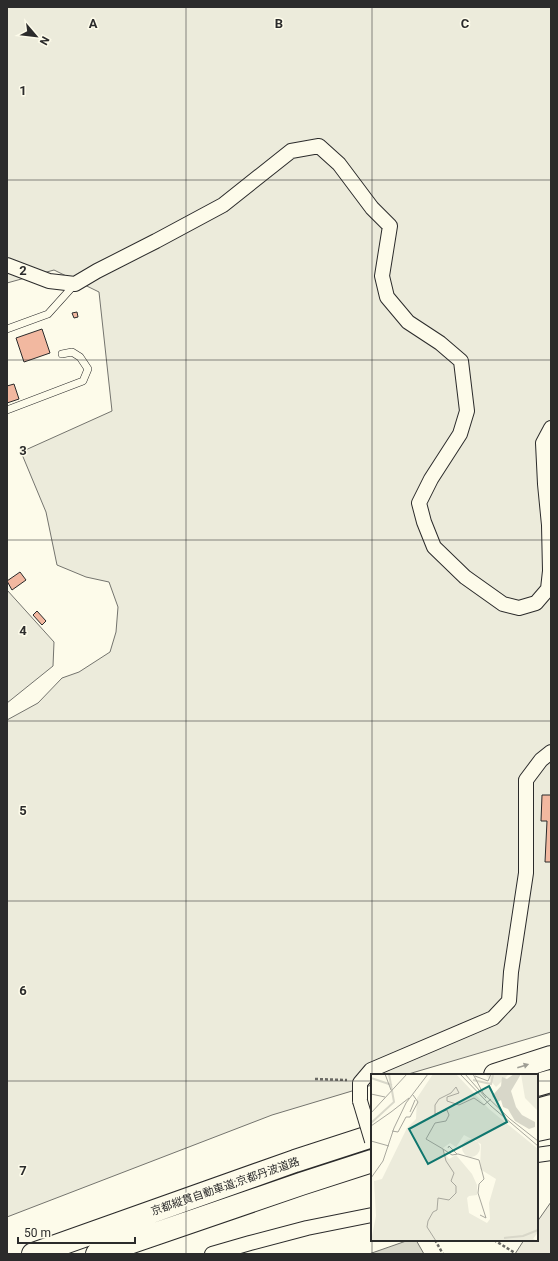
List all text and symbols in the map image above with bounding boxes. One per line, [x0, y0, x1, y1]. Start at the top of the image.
north arrow [16, 16, 56, 56]
text: A [89, 16, 98, 31]
text: B [275, 16, 283, 31]
text: C [461, 16, 470, 31]
text: N [37, 34, 52, 47]
text: 1 [19, 83, 27, 98]
text: 2 [19, 263, 27, 278]
text: 3 [19, 443, 27, 458]
text: 4 [19, 623, 27, 638]
text: 5 [19, 803, 27, 818]
text: 6 [19, 983, 27, 998]
one-way arrow [517, 1063, 529, 1069]
inset map [371, 1074, 538, 1241]
street label: 京都縦貫自動車道;京都丹波道路 [149, 1155, 301, 1218]
text: 7 [19, 1163, 27, 1178]
scale bar [18, 1219, 135, 1245]
text: 50 m [24, 1226, 51, 1240]

